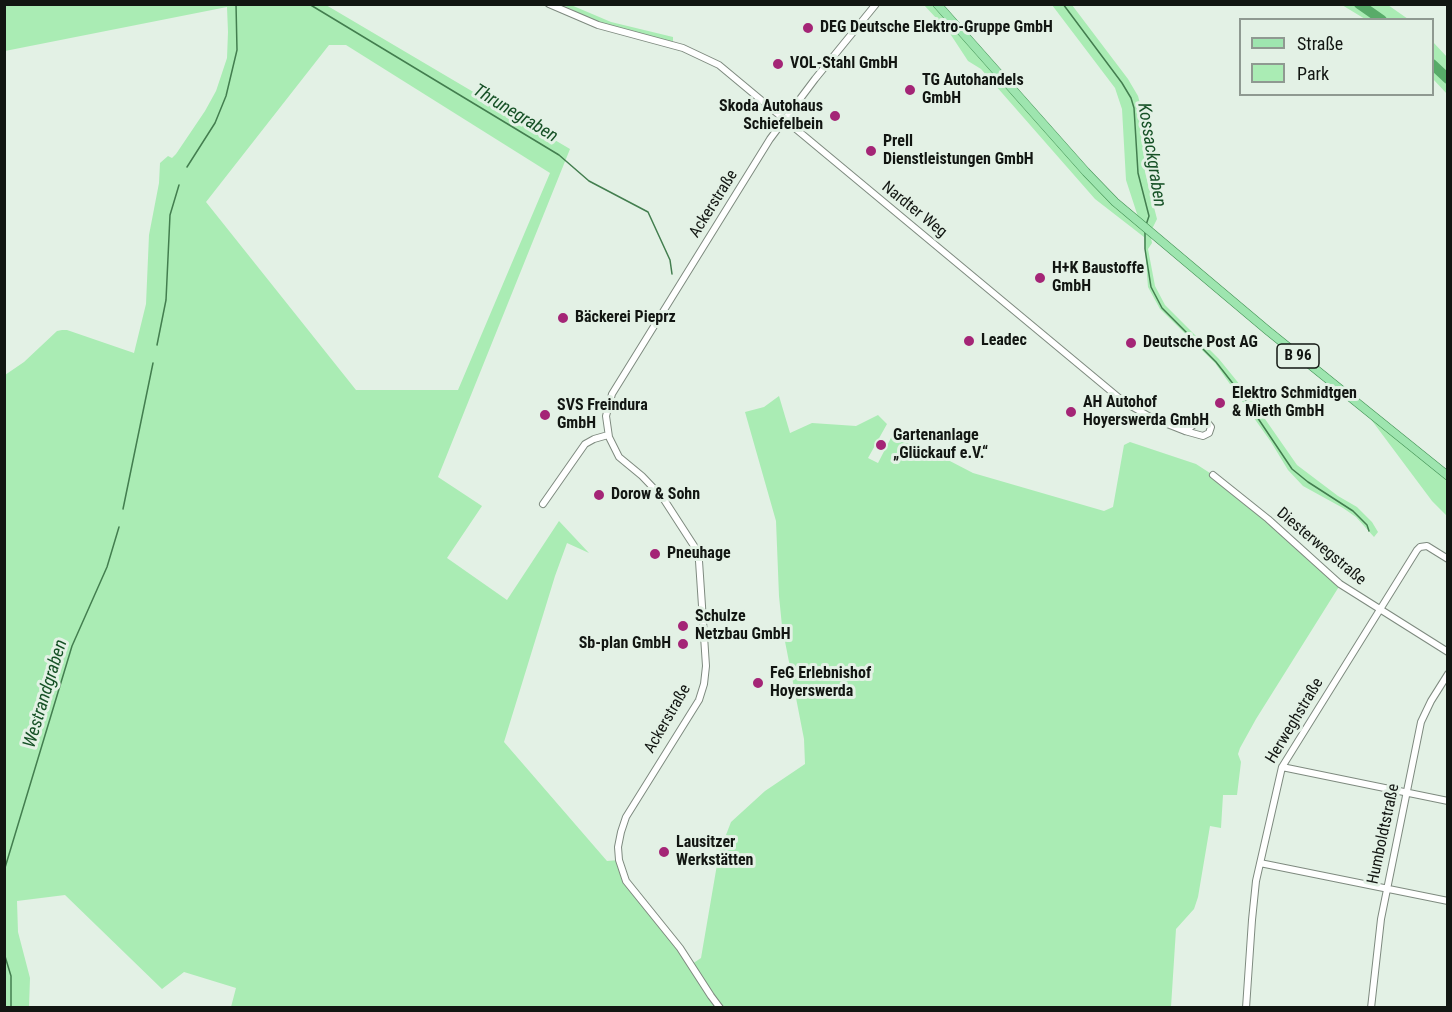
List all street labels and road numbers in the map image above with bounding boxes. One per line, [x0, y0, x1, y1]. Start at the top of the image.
street label: Ackerstraße [686, 167, 742, 241]
street label: Nardter Weg [878, 178, 950, 242]
road number: B 96 [1277, 344, 1319, 368]
street label: Diesterwegstraße [1272, 504, 1370, 590]
street label: Herweghstraße [1262, 675, 1328, 767]
street label: Ackerstraße [641, 681, 695, 757]
street label: Humboldtstraße [1364, 782, 1404, 886]

